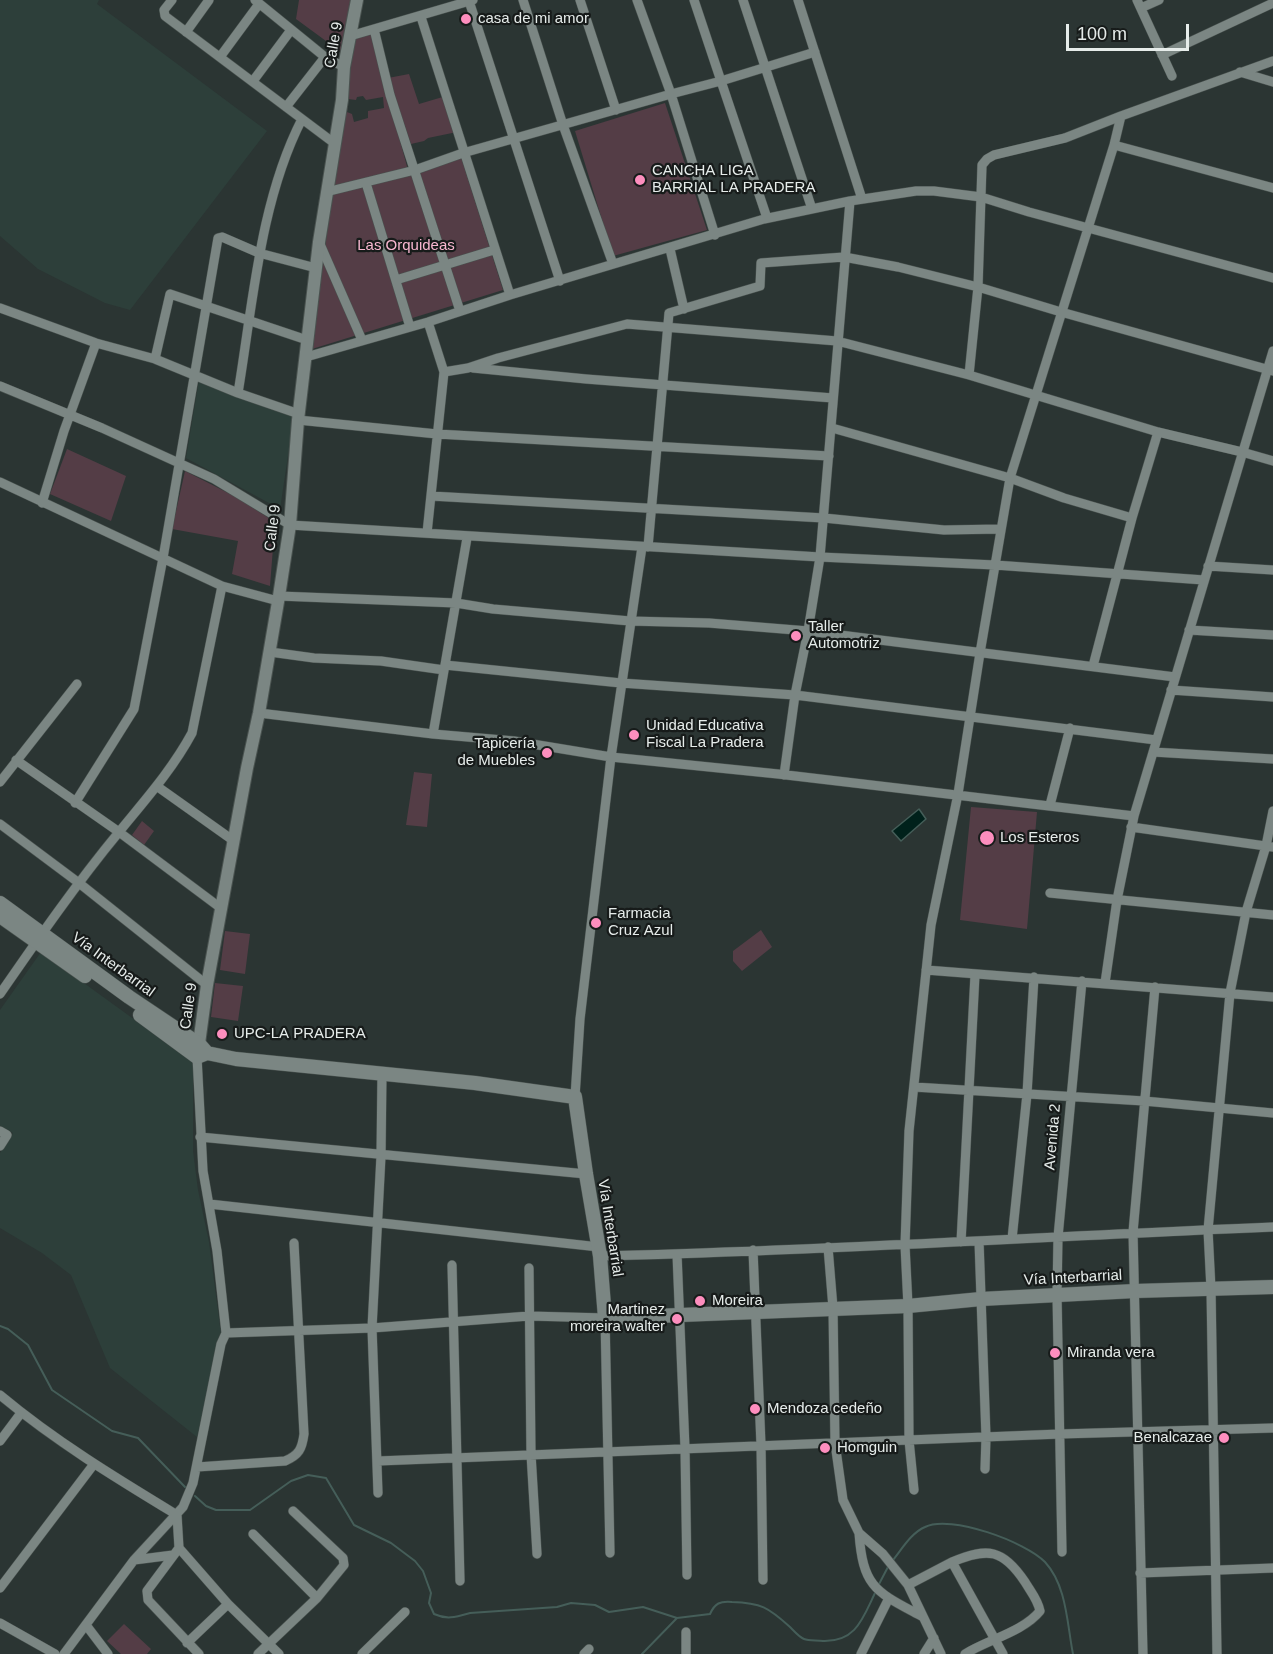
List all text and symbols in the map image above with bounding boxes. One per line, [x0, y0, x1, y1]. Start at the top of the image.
place label: casa de mi amor [478, 10, 589, 28]
marker: casa de mi amor [459, 12, 473, 26]
scale bar [1069, 12, 1192, 50]
street label: Calle 9 [321, 20, 347, 70]
text: 100 m [1077, 24, 1127, 44]
place label: CANCHA LIGA BARRIAL LA PRADERA [652, 162, 815, 197]
marker: CANCHA LIGA BARRIAL LA PRADERA [633, 173, 647, 187]
park label: Las Orquideas [357, 237, 455, 255]
street label: Calle 9 [261, 504, 285, 552]
place label: Taller Automotriz [808, 618, 880, 653]
marker: Taller Automotriz [789, 629, 803, 643]
place label: Unidad Educativa Fiscal La Pradera [646, 717, 764, 752]
marker: Unidad Educativa Fiscal La Pradera [627, 728, 641, 742]
place label: Tapicería de Muebles [457, 735, 535, 770]
marker: Tapicería de Muebles [540, 746, 554, 760]
marker: Los Esteros [978, 829, 996, 847]
place label: Los Esteros [1000, 829, 1079, 847]
place label: Farmacia Cruz Azul [608, 905, 673, 940]
marker: Farmacia Cruz Azul [589, 916, 603, 930]
street label: Vía Interbarrial [68, 929, 158, 1001]
street label: Calle 9 [177, 982, 201, 1030]
place label: UPC-LA PRADERA [234, 1025, 366, 1043]
marker: UPC-LA PRADERA [215, 1027, 229, 1041]
street label: Avenida 2 [1041, 1103, 1065, 1171]
street label: Vía Interbarrial [593, 1178, 627, 1278]
street label: Vía Interbarrial [1023, 1266, 1123, 1290]
place label: Moreira [712, 1292, 763, 1310]
marker: Moreira [693, 1294, 707, 1308]
place label: Martinez moreira walter [570, 1301, 665, 1336]
marker: Martinez moreira walter [670, 1312, 684, 1326]
place label: Miranda vera [1067, 1344, 1155, 1362]
marker: Miranda vera [1048, 1346, 1062, 1360]
place label: Mendoza cedeño [767, 1400, 882, 1418]
marker: Mendoza cedeño [748, 1402, 762, 1416]
place label: Benalcazae [1134, 1429, 1212, 1447]
marker: Benalcazae [1217, 1431, 1231, 1445]
place label: Homguin [837, 1439, 897, 1457]
marker: Homguin [818, 1441, 832, 1455]

